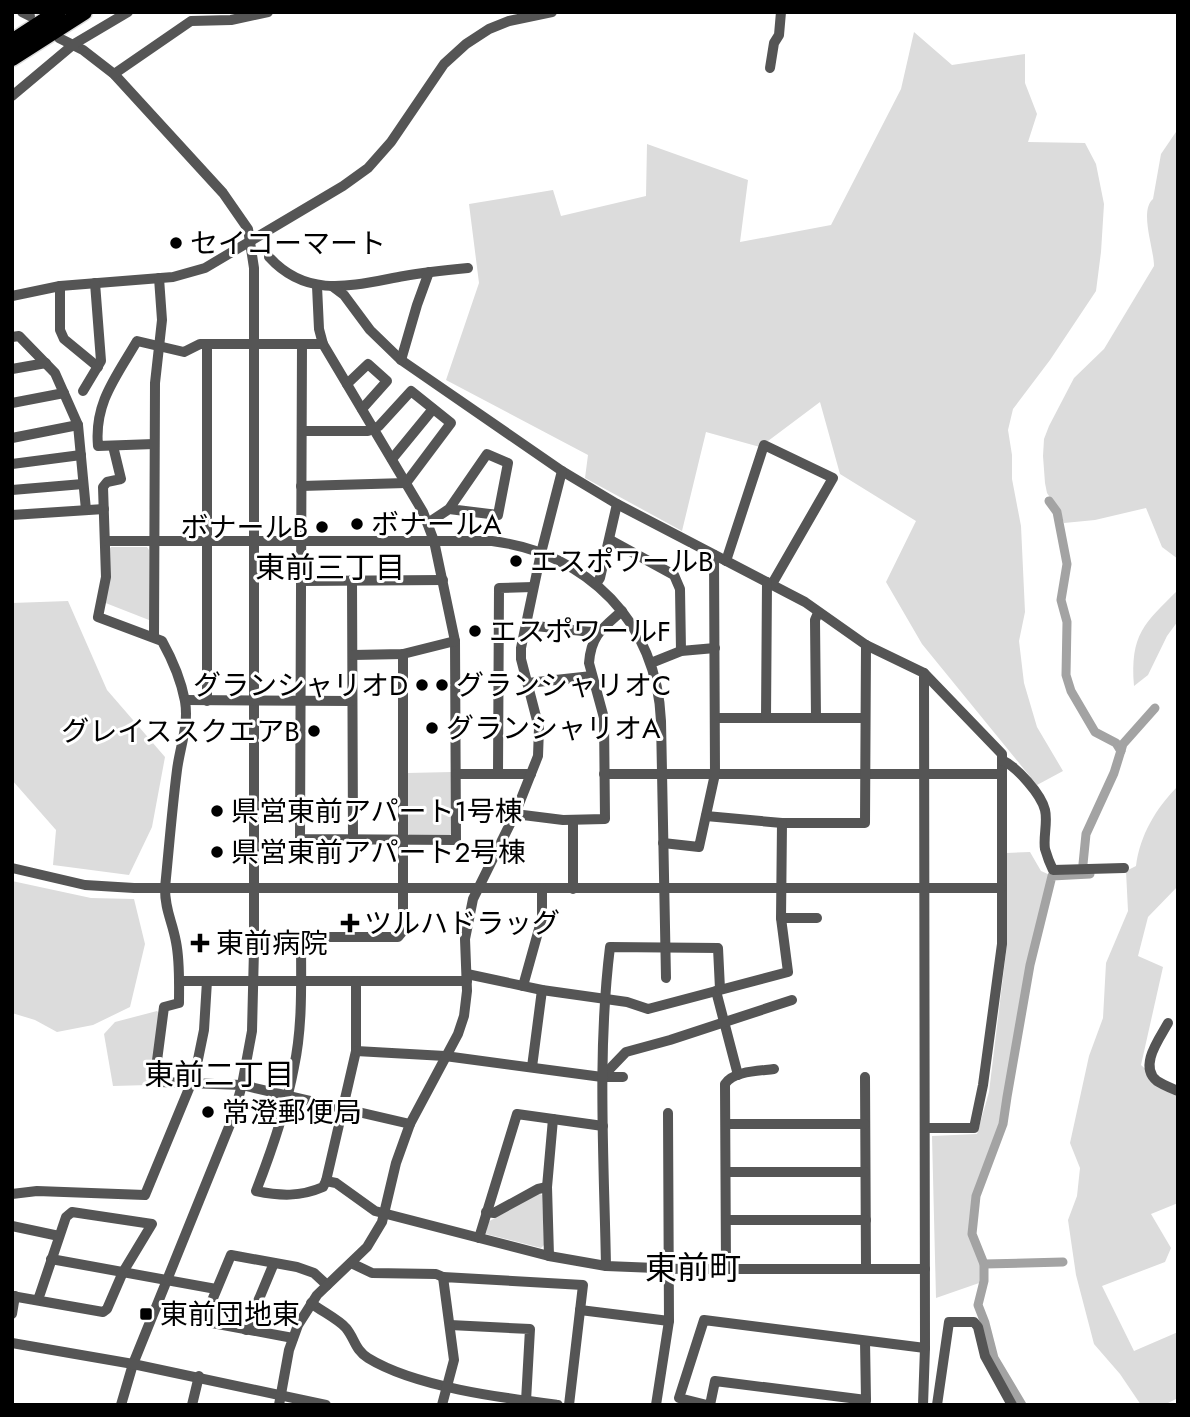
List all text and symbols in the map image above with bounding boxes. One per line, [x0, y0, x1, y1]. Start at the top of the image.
place label: セイコーマート [190, 223, 386, 264]
marker: セイコーマート [168, 235, 184, 251]
place label: ボナールA [371, 504, 502, 545]
place label: ボナールB [180, 507, 308, 548]
marker: ボナールA [349, 516, 365, 532]
marker: ボナールB [314, 519, 330, 535]
place label: エスポワールB [530, 541, 714, 582]
district label: 東前三丁目 [255, 546, 405, 589]
marker: エスポワールB [508, 553, 524, 569]
place label: エスポワールF [489, 611, 671, 652]
marker: エスポワールF [467, 623, 483, 639]
place label: グランシャリオD [193, 665, 408, 706]
place label: グランシャリオC [456, 665, 671, 706]
marker: グランシャリオD [414, 677, 430, 693]
marker: グランシャリオC [434, 677, 450, 693]
place label: グランシャリオA [446, 708, 661, 749]
place label: グレイススクエアB [61, 711, 300, 752]
marker: グランシャリオA [424, 720, 440, 736]
marker: グレイススクエアB [306, 723, 322, 739]
place label: 県営東前アパート1号棟 [231, 791, 523, 832]
marker: 県営東前アパート1号棟 [209, 803, 225, 819]
place label: 県営東前アパート2号棟 [231, 832, 526, 873]
marker: 県営東前アパート2号棟 [209, 844, 225, 860]
place label: ツルハドラッグ [364, 903, 560, 944]
marker: ツルハドラッグ [342, 915, 358, 931]
place label: 東前病院 [216, 923, 328, 964]
marker: 東前病院 [190, 933, 210, 953]
district label: 東前二丁目 [144, 1053, 294, 1096]
place label: 常澄郵便局 [222, 1092, 362, 1133]
marker: 常澄郵便局 [200, 1104, 216, 1120]
district label: 東前町 [645, 1245, 741, 1291]
place label: 東前団地東 [160, 1294, 300, 1335]
marker: 東前団地東 [138, 1306, 154, 1322]

